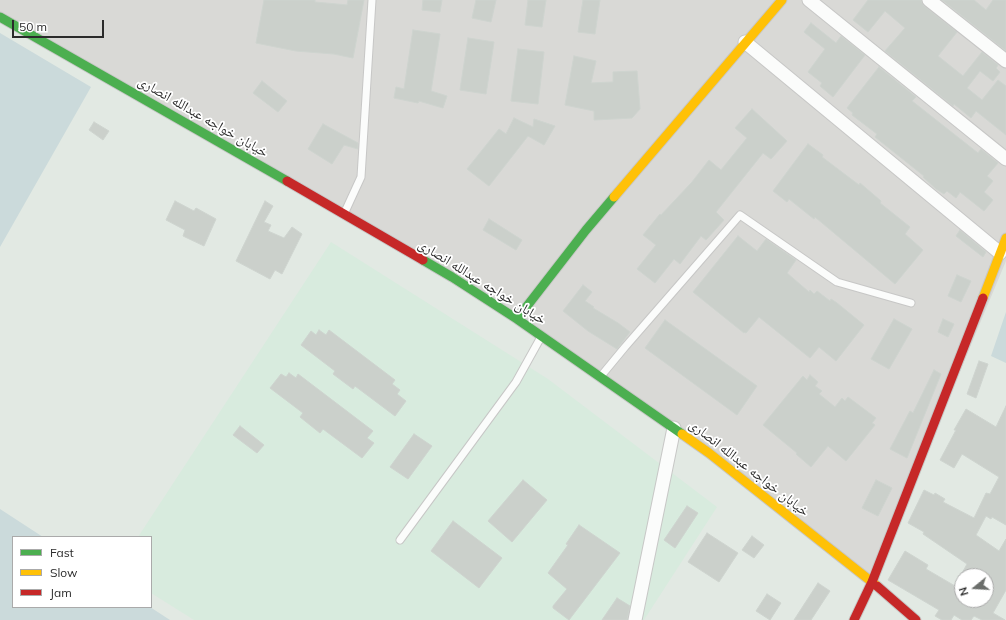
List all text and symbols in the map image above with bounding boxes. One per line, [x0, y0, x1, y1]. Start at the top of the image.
scale bar [14, 12, 106, 38]
text: 50 m [19, 19, 47, 34]
street label: خیابان خواجه عبدالله انصاری [135, 73, 271, 161]
street label: خیابان خواجه عبدالله انصاری [415, 236, 549, 328]
street label: خیابان خواجه عبدالله انصاری [686, 416, 812, 520]
legend [12, 536, 152, 608]
text: Fast [50, 545, 74, 560]
text: Slow [50, 565, 78, 580]
north arrow [954, 568, 994, 608]
text: Jam [50, 585, 72, 600]
text: N [956, 585, 971, 598]

